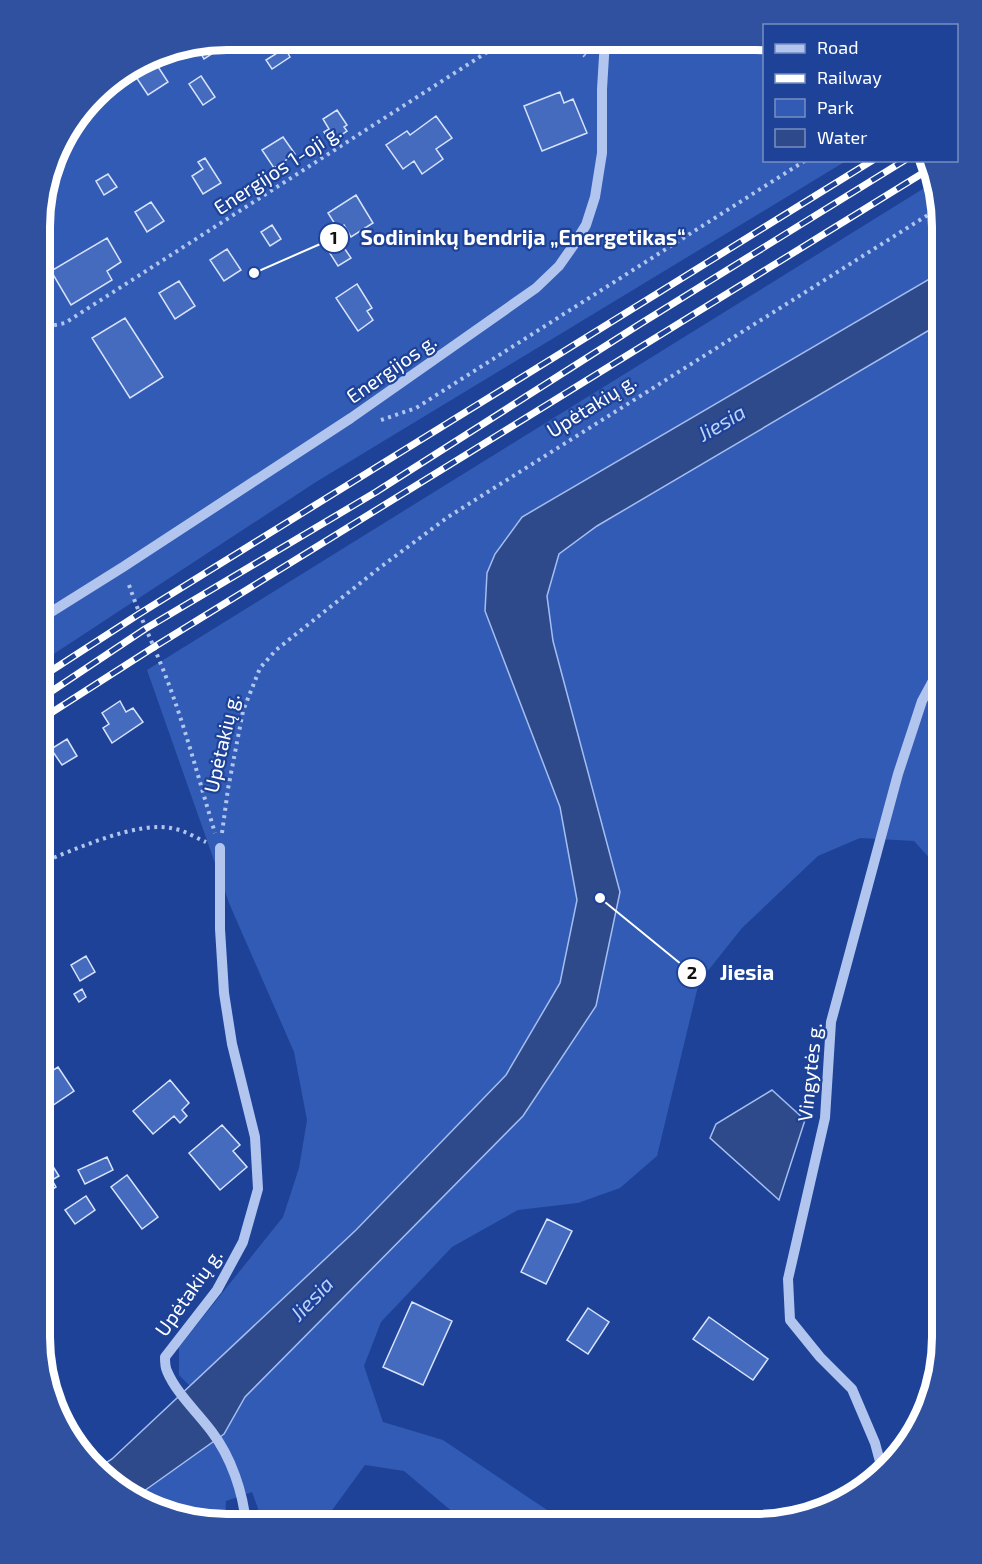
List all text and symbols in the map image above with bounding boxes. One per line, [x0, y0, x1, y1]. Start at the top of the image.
legend [763, 24, 958, 162]
text: Road [817, 36, 858, 58]
text: Railway [817, 66, 882, 88]
text: Park [817, 96, 854, 118]
street label: Energijos 1-oji g. [209, 119, 345, 219]
text: Water [817, 126, 867, 148]
callout: Sodininkų bendrija „Energetikas“ [319, 219, 698, 258]
text: Sodininkų bendrija „Energetikas“ [361, 224, 685, 250]
text: 1 [330, 226, 338, 248]
street label: Energijos g. [341, 328, 441, 408]
street label: Upėtakių g. [542, 368, 640, 442]
water label: Jiesia [692, 398, 750, 446]
street label: Upėtakių g. [198, 691, 244, 795]
callout: Jiesia [677, 954, 786, 993]
text: Jiesia [720, 959, 774, 984]
text: 2 [687, 961, 697, 983]
street label: Vingytės g. [792, 1021, 826, 1123]
street label: Upėtakių g. [149, 1244, 227, 1340]
water label: Jiesia [283, 1271, 338, 1326]

